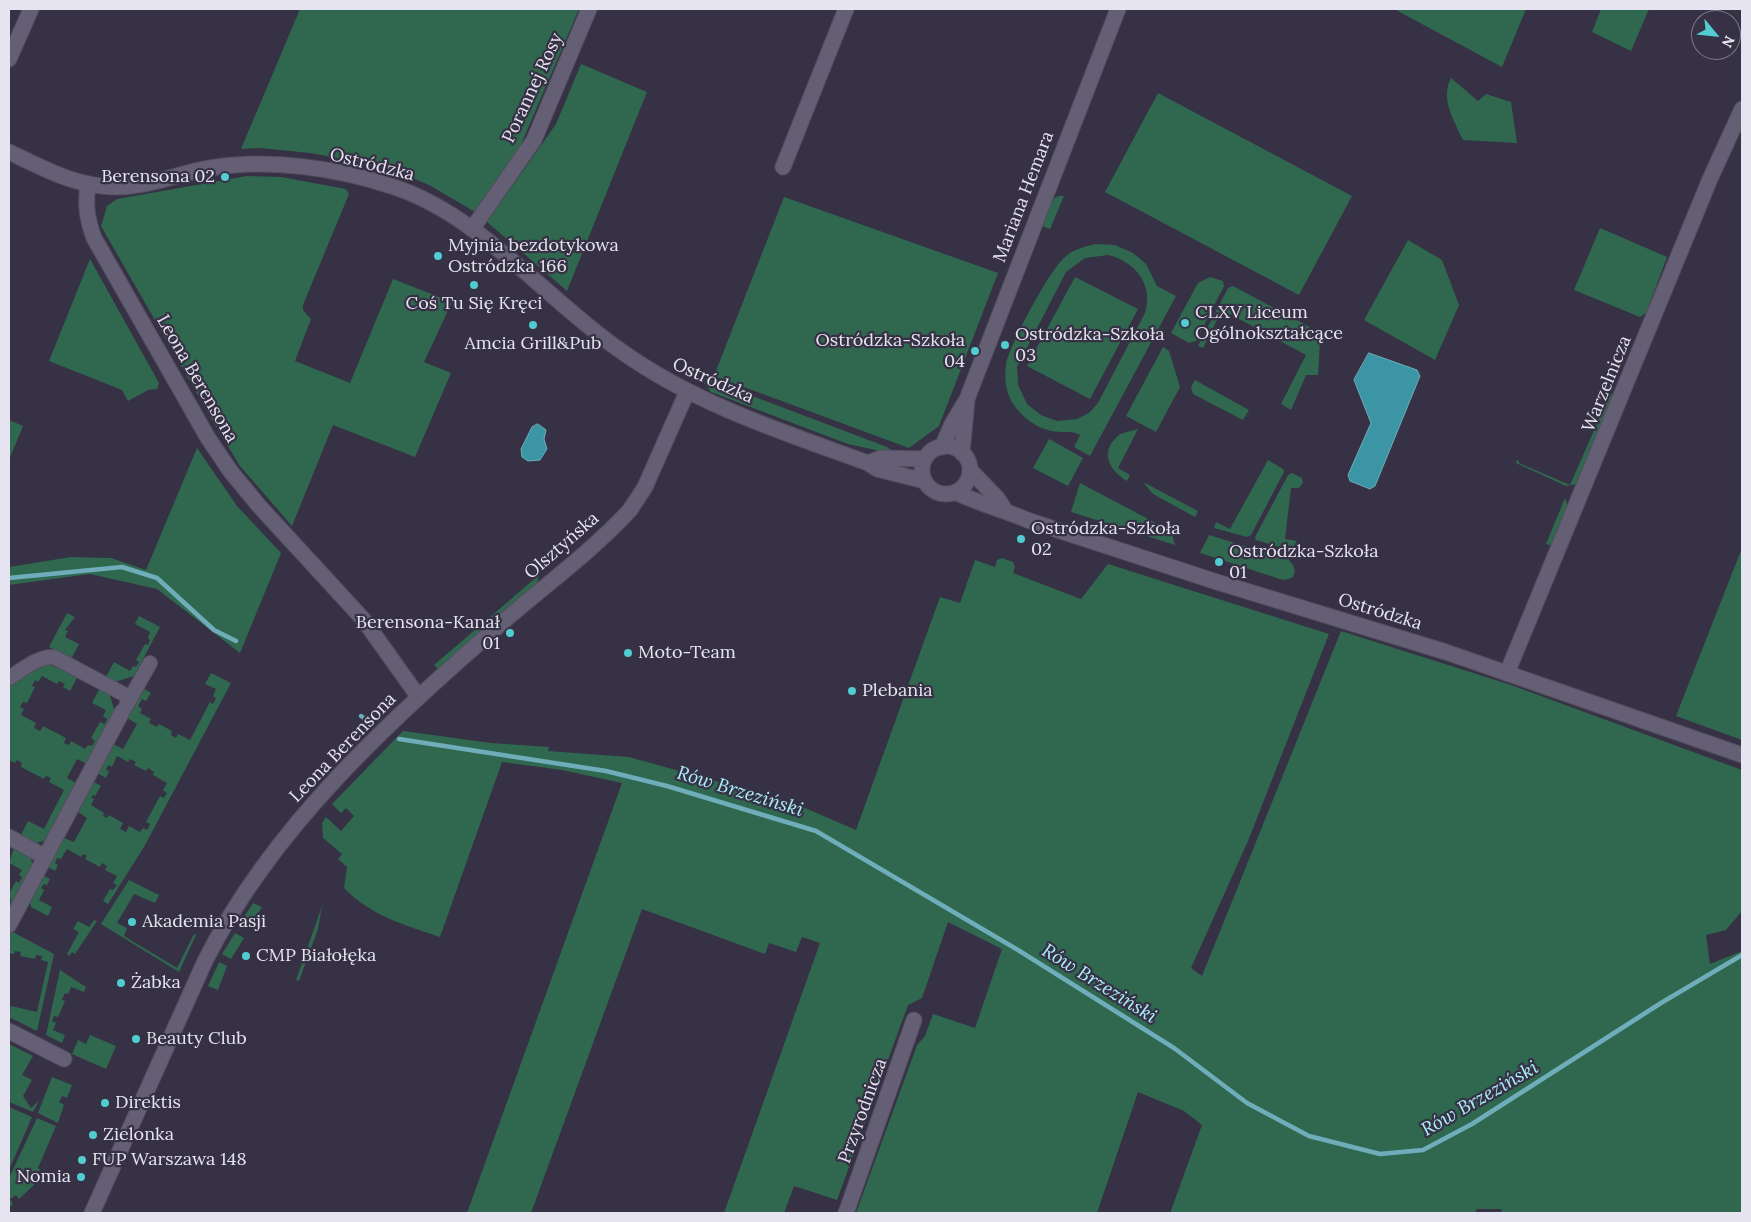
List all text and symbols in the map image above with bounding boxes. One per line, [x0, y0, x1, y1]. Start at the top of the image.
north arrow [1691, 10, 1741, 60]
street label: Porannej Rosy [498, 30, 568, 146]
text: N [1718, 33, 1739, 51]
street label: Mariana Hemara [989, 128, 1059, 266]
street label: Ostródzka [327, 144, 417, 186]
place label: Berensona 02 [101, 166, 215, 188]
marker: Berensona 02 [219, 171, 231, 183]
place label: Myjnia bezdotykowa Ostródzka 166 [448, 235, 619, 278]
marker: Myjnia bezdotykowa Ostródzka 166 [432, 250, 444, 262]
marker: Coś Tu Się Kręci [468, 279, 480, 291]
place label: Coś Tu Się Kręci [406, 293, 542, 315]
place label: CLXV Liceum Ogólnokształcące [1195, 302, 1343, 344]
street label: Leona Berensona [152, 311, 242, 447]
marker: CLXV Liceum Ogólnokształcące [1179, 317, 1191, 329]
marker: Amcia Grill&Pub [527, 319, 539, 331]
place label: Ostródzka-Szkoła 03 [1015, 324, 1164, 366]
place label: Ostródzka-Szkoła 04 [816, 330, 965, 372]
place label: Amcia Grill&Pub [465, 333, 601, 355]
street label: Warzelnicza [1578, 333, 1636, 435]
marker: Ostródzka-Szkoła 03 [999, 339, 1011, 351]
marker: Ostródzka-Szkoła 04 [969, 345, 981, 357]
street label: Ostródzka [669, 354, 757, 408]
street label: Olsztyńska [520, 508, 604, 584]
place label: Ostródzka-Szkoła 02 [1031, 518, 1180, 560]
marker: Ostródzka-Szkoła 02 [1015, 533, 1027, 545]
place label: Ostródzka-Szkoła 01 [1229, 541, 1378, 584]
marker: Ostródzka-Szkoła 01 [1213, 556, 1225, 568]
street label: Ostródzka [1335, 589, 1425, 635]
place label: Berensona-Kanał 01 [356, 612, 500, 654]
marker: Berensona-Kanał 01 [504, 627, 516, 639]
place label: Moto-Team [638, 642, 736, 664]
marker: Moto-Team [622, 647, 634, 659]
place label: Plebania [862, 680, 932, 702]
marker: Plebania [846, 685, 858, 697]
street label: Leona Berensona [285, 689, 401, 807]
water label: Rów Brzeziński [674, 762, 806, 822]
place label: Akademia Pasji [142, 911, 266, 933]
marker: Akademia Pasji [126, 916, 138, 928]
water label: Rów Brzeziński [1037, 940, 1161, 1028]
place label: CMP Białołęka [256, 945, 376, 967]
marker: CMP Białołęka [240, 950, 252, 962]
place label: Żabka [131, 972, 181, 994]
marker: Żabka [115, 977, 127, 989]
place label: Beauty Club [146, 1028, 247, 1050]
marker: Beauty Club [130, 1033, 142, 1045]
street label: Przyrodnicza [834, 1055, 892, 1167]
water label: Rów Brzeziński [1417, 1056, 1543, 1142]
place label: Direktis [115, 1092, 181, 1114]
marker: Direktis [99, 1097, 111, 1109]
place label: Zielonka [103, 1124, 174, 1146]
marker: Zielonka [87, 1129, 99, 1141]
place label: FUP Warszawa 148 [92, 1149, 247, 1171]
marker: FUP Warszawa 148 [76, 1154, 88, 1166]
place label: Nomia [16, 1166, 71, 1188]
marker: Nomia [75, 1171, 87, 1183]

